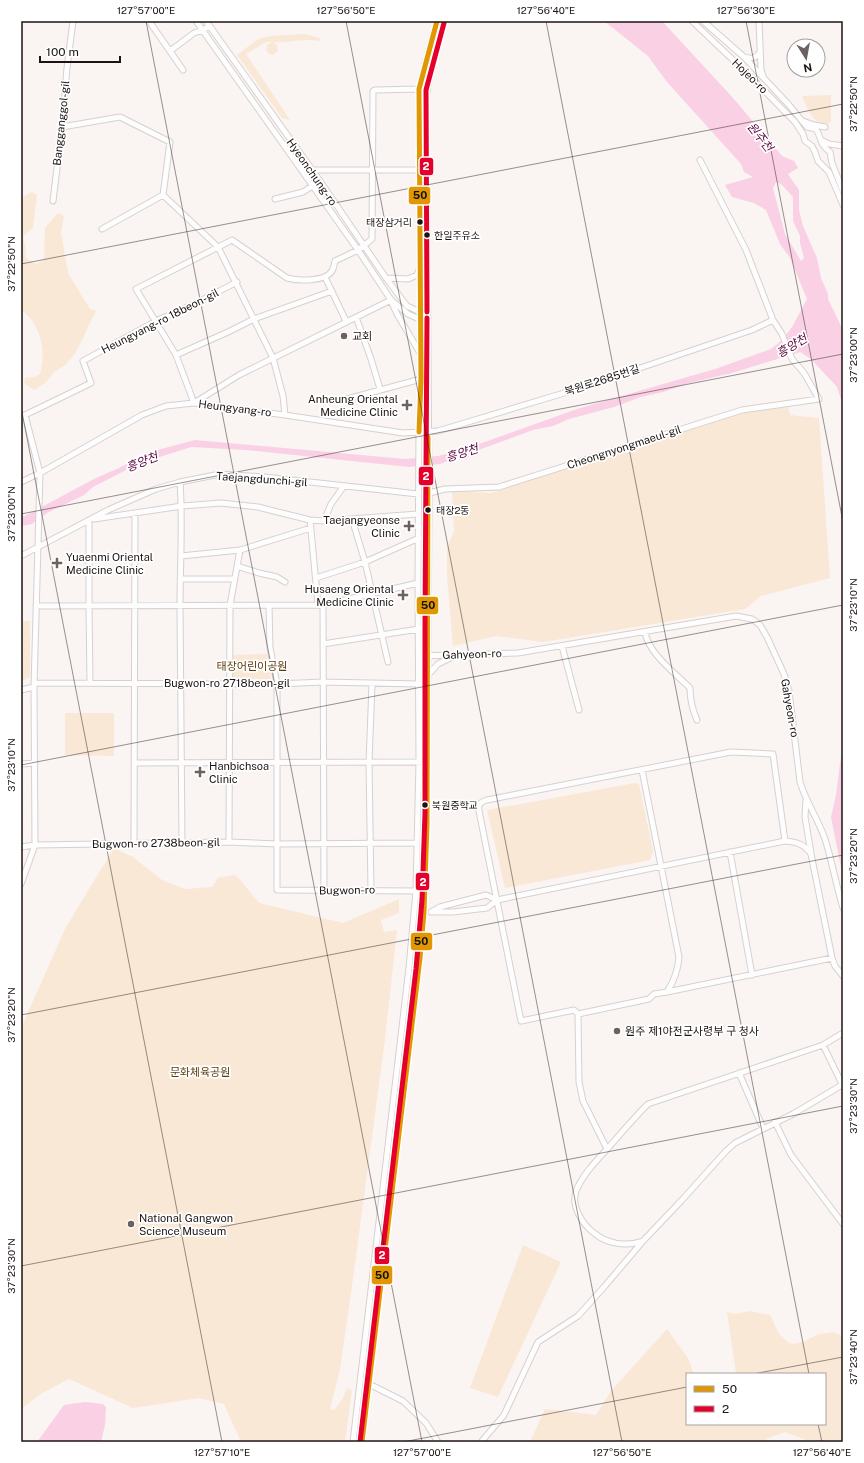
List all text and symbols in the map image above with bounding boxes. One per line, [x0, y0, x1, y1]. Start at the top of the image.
text: 127°57'00"E [117, 4, 175, 16]
text: 127°56'50"E [317, 4, 375, 16]
text: 127°56'40"E [517, 4, 575, 16]
text: 127°56'30"E [717, 4, 775, 16]
scale bar [40, 38, 120, 64]
north arrow [786, 38, 826, 78]
text: 100 m [46, 45, 79, 59]
street label: Hojeo-ro [730, 56, 770, 96]
text: N [803, 61, 813, 75]
text: 37°22'50"N [847, 76, 859, 132]
street label: Bangganggol-gil [51, 80, 71, 166]
water label: 원주천 [744, 120, 777, 156]
street label: Hyeonchung-ro [284, 136, 340, 208]
line badge: 2 [419, 157, 434, 176]
text: 2 [423, 160, 430, 172]
line badge: 50 [408, 186, 431, 205]
text: 50 [413, 189, 427, 201]
place label: 태장삼거리 [366, 216, 412, 228]
marker: 태장삼거리 [415, 217, 425, 227]
place label: 한일주유소 [434, 229, 480, 241]
marker: 한일주유소 [422, 230, 432, 240]
text: 37°22'50"N [5, 236, 17, 292]
street label: Heungyang-ro 18beon-gil [99, 286, 221, 356]
text: 37°23'00"N [847, 327, 859, 383]
place label: 교회 [352, 330, 372, 342]
water label: 흥양천 [774, 330, 811, 361]
marker: 교회 [339, 331, 349, 341]
street label: 북원로2685번길 [563, 362, 641, 398]
place label: Anheung Oriental Medicine Clinic [308, 393, 398, 418]
street label: Heungyang-ro [198, 398, 272, 418]
marker: Anheung Oriental Medicine Clinic [401, 399, 413, 411]
street label: Cheongnyongmaeul-gil [565, 423, 683, 471]
water label: 흥양천 [444, 441, 482, 465]
water label: 흥양천 [124, 449, 162, 474]
line badge: 2 [418, 466, 434, 486]
street label: Taejangdunchi-gil [216, 470, 308, 488]
text: 2 [423, 470, 430, 482]
text: 37°23'00"N [5, 486, 17, 542]
place label: 태장2동 [436, 504, 470, 516]
marker: 태장2동 [423, 505, 433, 515]
place label: Taejangyeonse Clinic [323, 514, 400, 539]
marker: Taejangyeonse Clinic [403, 520, 415, 532]
place label: Yuaenmi Oriental Medicine Clinic [66, 551, 153, 576]
marker: Yuaenmi Oriental Medicine Clinic [51, 557, 63, 569]
text: 37°23'10"N [847, 578, 859, 632]
place label: Husaeng Oriental Medicine Clinic [304, 583, 394, 608]
marker: Husaeng Oriental Medicine Clinic [397, 589, 409, 601]
line badge: 50 [416, 596, 439, 615]
text: 50 [421, 599, 435, 611]
street label: Gahyeon-ro [442, 647, 502, 661]
park label: 태장어린이공원 [217, 660, 287, 672]
street label: Bugwon-ro 2718beon-gil [164, 677, 290, 689]
street label: Gahyeon-ro [779, 678, 801, 738]
text: 37°23'10"N [5, 738, 17, 792]
place label: Hanbichsoa Clinic [209, 760, 269, 785]
marker: Hanbichsoa Clinic [194, 766, 206, 778]
place label: 북원중학교 [432, 799, 478, 811]
marker: 북원중학교 [420, 800, 430, 810]
text: 37°23'20"N [847, 828, 859, 884]
street label: Bugwon-ro 2738beon-gil [92, 836, 220, 850]
line badge: 2 [415, 872, 430, 891]
text: 2 [420, 876, 427, 888]
street label: Bugwon-ro [319, 884, 375, 896]
line badge: 50 [410, 932, 433, 951]
text: 50 [414, 935, 428, 947]
text: 37°23'20"N [5, 987, 17, 1043]
place label: 원주 제1야전군사령부 구 청사 [625, 1025, 759, 1037]
marker: 원주 제1야전군사령부 구 청사 [612, 1026, 622, 1036]
park label: 문화체육공원 [170, 1066, 230, 1078]
text: 37°23'30"N [847, 1078, 859, 1134]
place label: National Gangwon Science Museum [139, 1212, 233, 1237]
marker: National Gangwon Science Museum [126, 1219, 136, 1229]
text: 37°23'30"N [5, 1238, 17, 1294]
line badge: 2 [374, 1246, 390, 1265]
text: 2 [379, 1249, 386, 1261]
line badge: 50 [371, 1265, 393, 1285]
text: 50 [375, 1269, 389, 1281]
text: 37°23'40"N [847, 1329, 859, 1385]
legend [686, 1373, 826, 1425]
text: 50 [722, 1382, 737, 1396]
text: 2 [722, 1402, 729, 1416]
text: 127°57'10"E [194, 1446, 250, 1458]
text: 127°57'00"E [393, 1446, 451, 1458]
text: 127°56'50"E [593, 1446, 651, 1458]
text: 127°56'40"E [793, 1446, 851, 1458]

